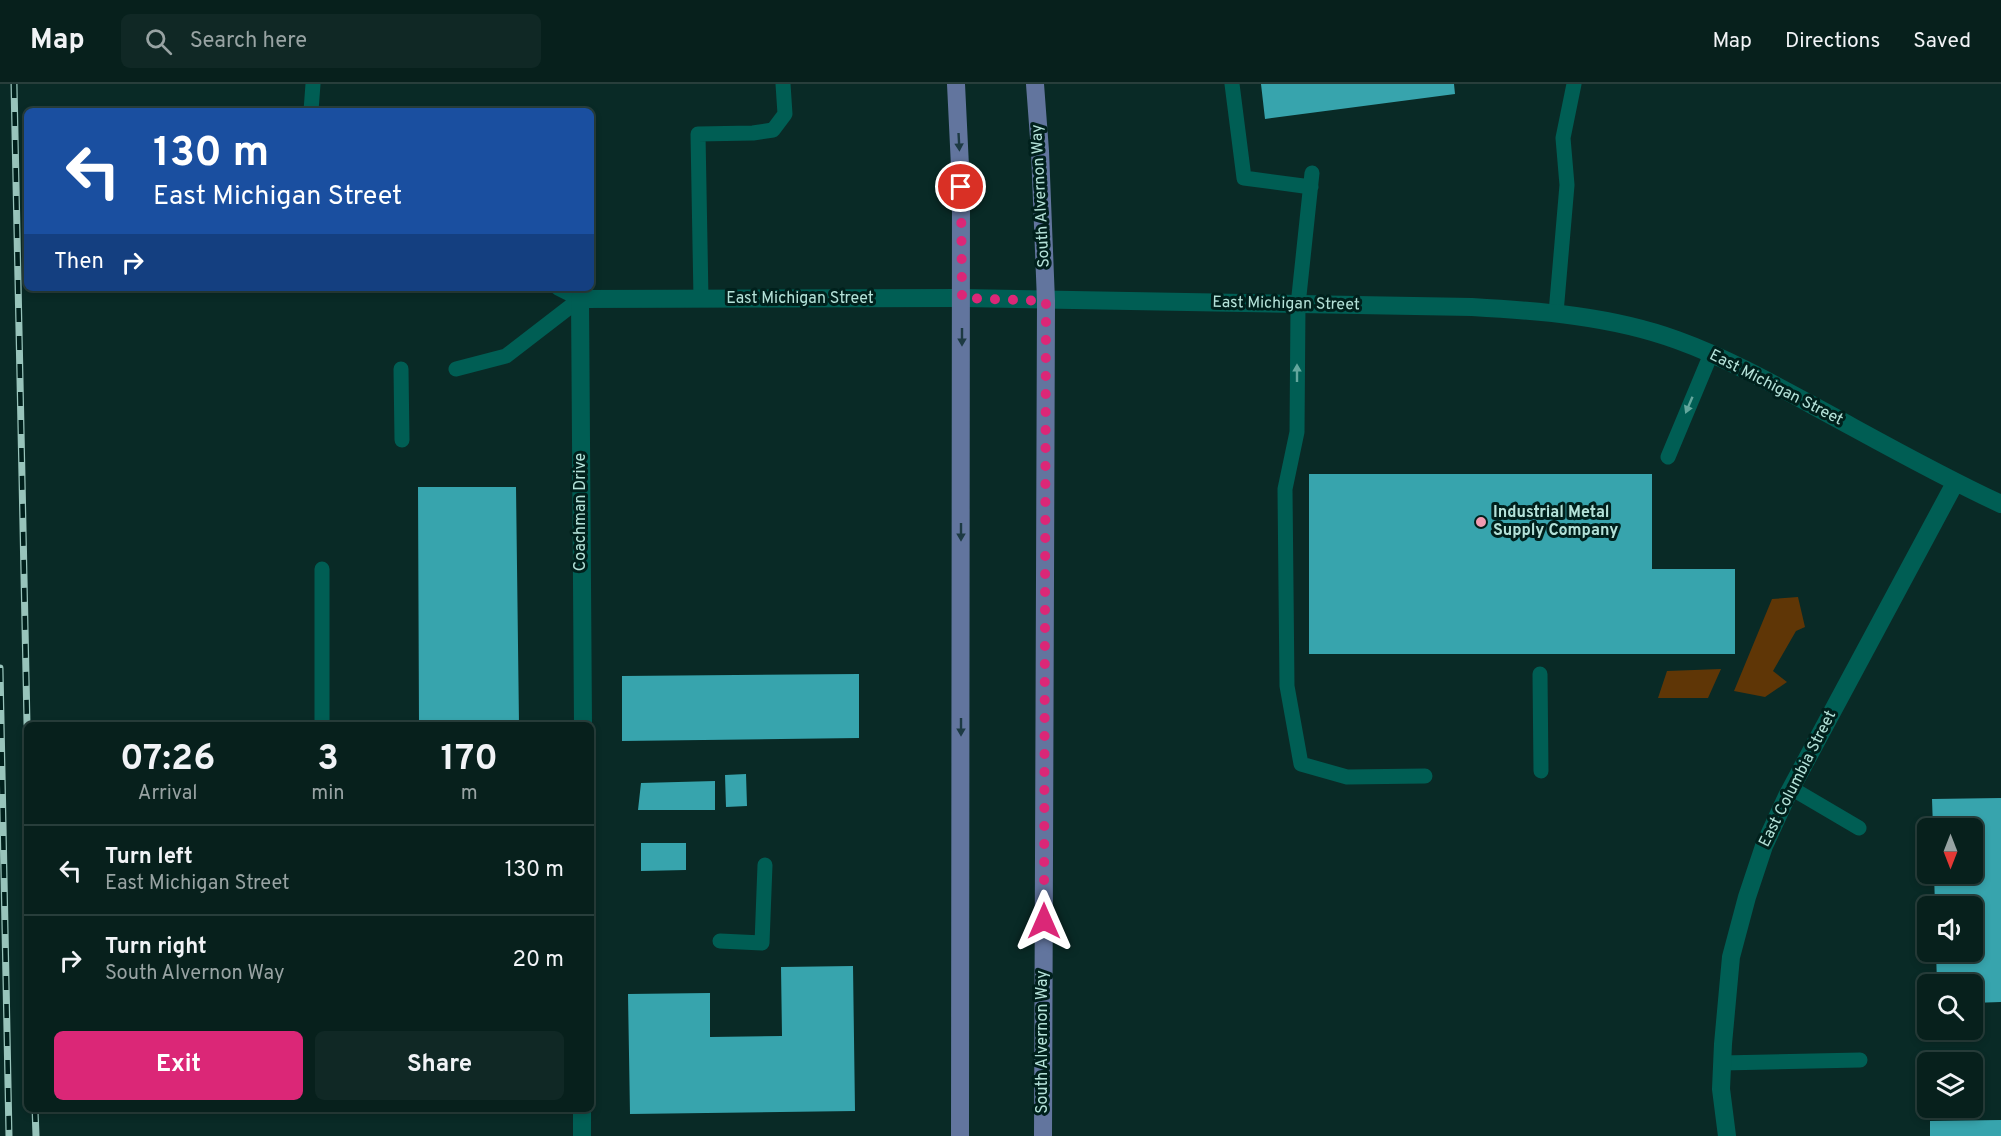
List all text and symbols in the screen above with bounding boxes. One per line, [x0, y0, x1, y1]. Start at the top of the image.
search box [121, 14, 541, 68]
text: Map [30, 23, 85, 59]
icon: search [142, 25, 175, 58]
text: Search here [190, 28, 307, 55]
text: Map [1712, 28, 1752, 55]
text: Directions [1785, 28, 1880, 55]
text: Saved [1913, 28, 1971, 55]
street label: South Alvernon Way [1027, 124, 1055, 268]
text: 130 m [153, 128, 269, 181]
icon: left [54, 132, 132, 210]
one-way arrow [955, 133, 964, 152]
pin [935, 161, 986, 212]
icon: arrive [944, 170, 977, 203]
text: East Michigan Street [153, 180, 402, 214]
icon: right [116, 246, 149, 279]
text: Then [54, 249, 104, 276]
street label: East Michigan Street [726, 289, 874, 309]
street label: East Michigan Street [1212, 293, 1360, 315]
one-way arrow [957, 328, 967, 347]
street label: East Michigan Street [1706, 346, 1846, 430]
one-way arrow [1292, 364, 1302, 383]
one-way arrow [1684, 397, 1694, 415]
street label: Coachman Drive [571, 453, 591, 571]
place label: Industrial Metal Supply Company [1493, 503, 1618, 541]
marker: Industrial Metal Supply Company [1474, 515, 1488, 529]
one-way arrow [956, 523, 966, 542]
street label: East Columbia Street [1755, 707, 1841, 851]
one-way arrow [956, 718, 966, 737]
text: 07:26 [120, 737, 215, 783]
text: 3 [317, 737, 339, 783]
text: 170 [441, 737, 498, 783]
text: Arrival [138, 781, 197, 807]
text: min [311, 781, 345, 807]
text: m [461, 781, 478, 807]
north arrow [1917, 818, 1983, 884]
map controls [1917, 818, 1983, 1118]
text: Turn left [105, 844, 193, 871]
icon: left [54, 854, 87, 887]
text: 130 m [505, 857, 564, 884]
text: East Michigan Street [105, 871, 290, 897]
position arrow [1012, 889, 1076, 953]
button: sound [1917, 896, 1983, 962]
text: Turn right [105, 934, 207, 961]
icon: right [54, 944, 87, 977]
text: 20 m [513, 947, 564, 974]
text: South Alvernon Way [105, 961, 285, 987]
street label: South Alvernon Way [1033, 970, 1053, 1114]
button: search [1917, 974, 1983, 1040]
button: Exit [54, 1031, 303, 1100]
button: Share [315, 1031, 564, 1100]
button: layers [1917, 1052, 1983, 1118]

